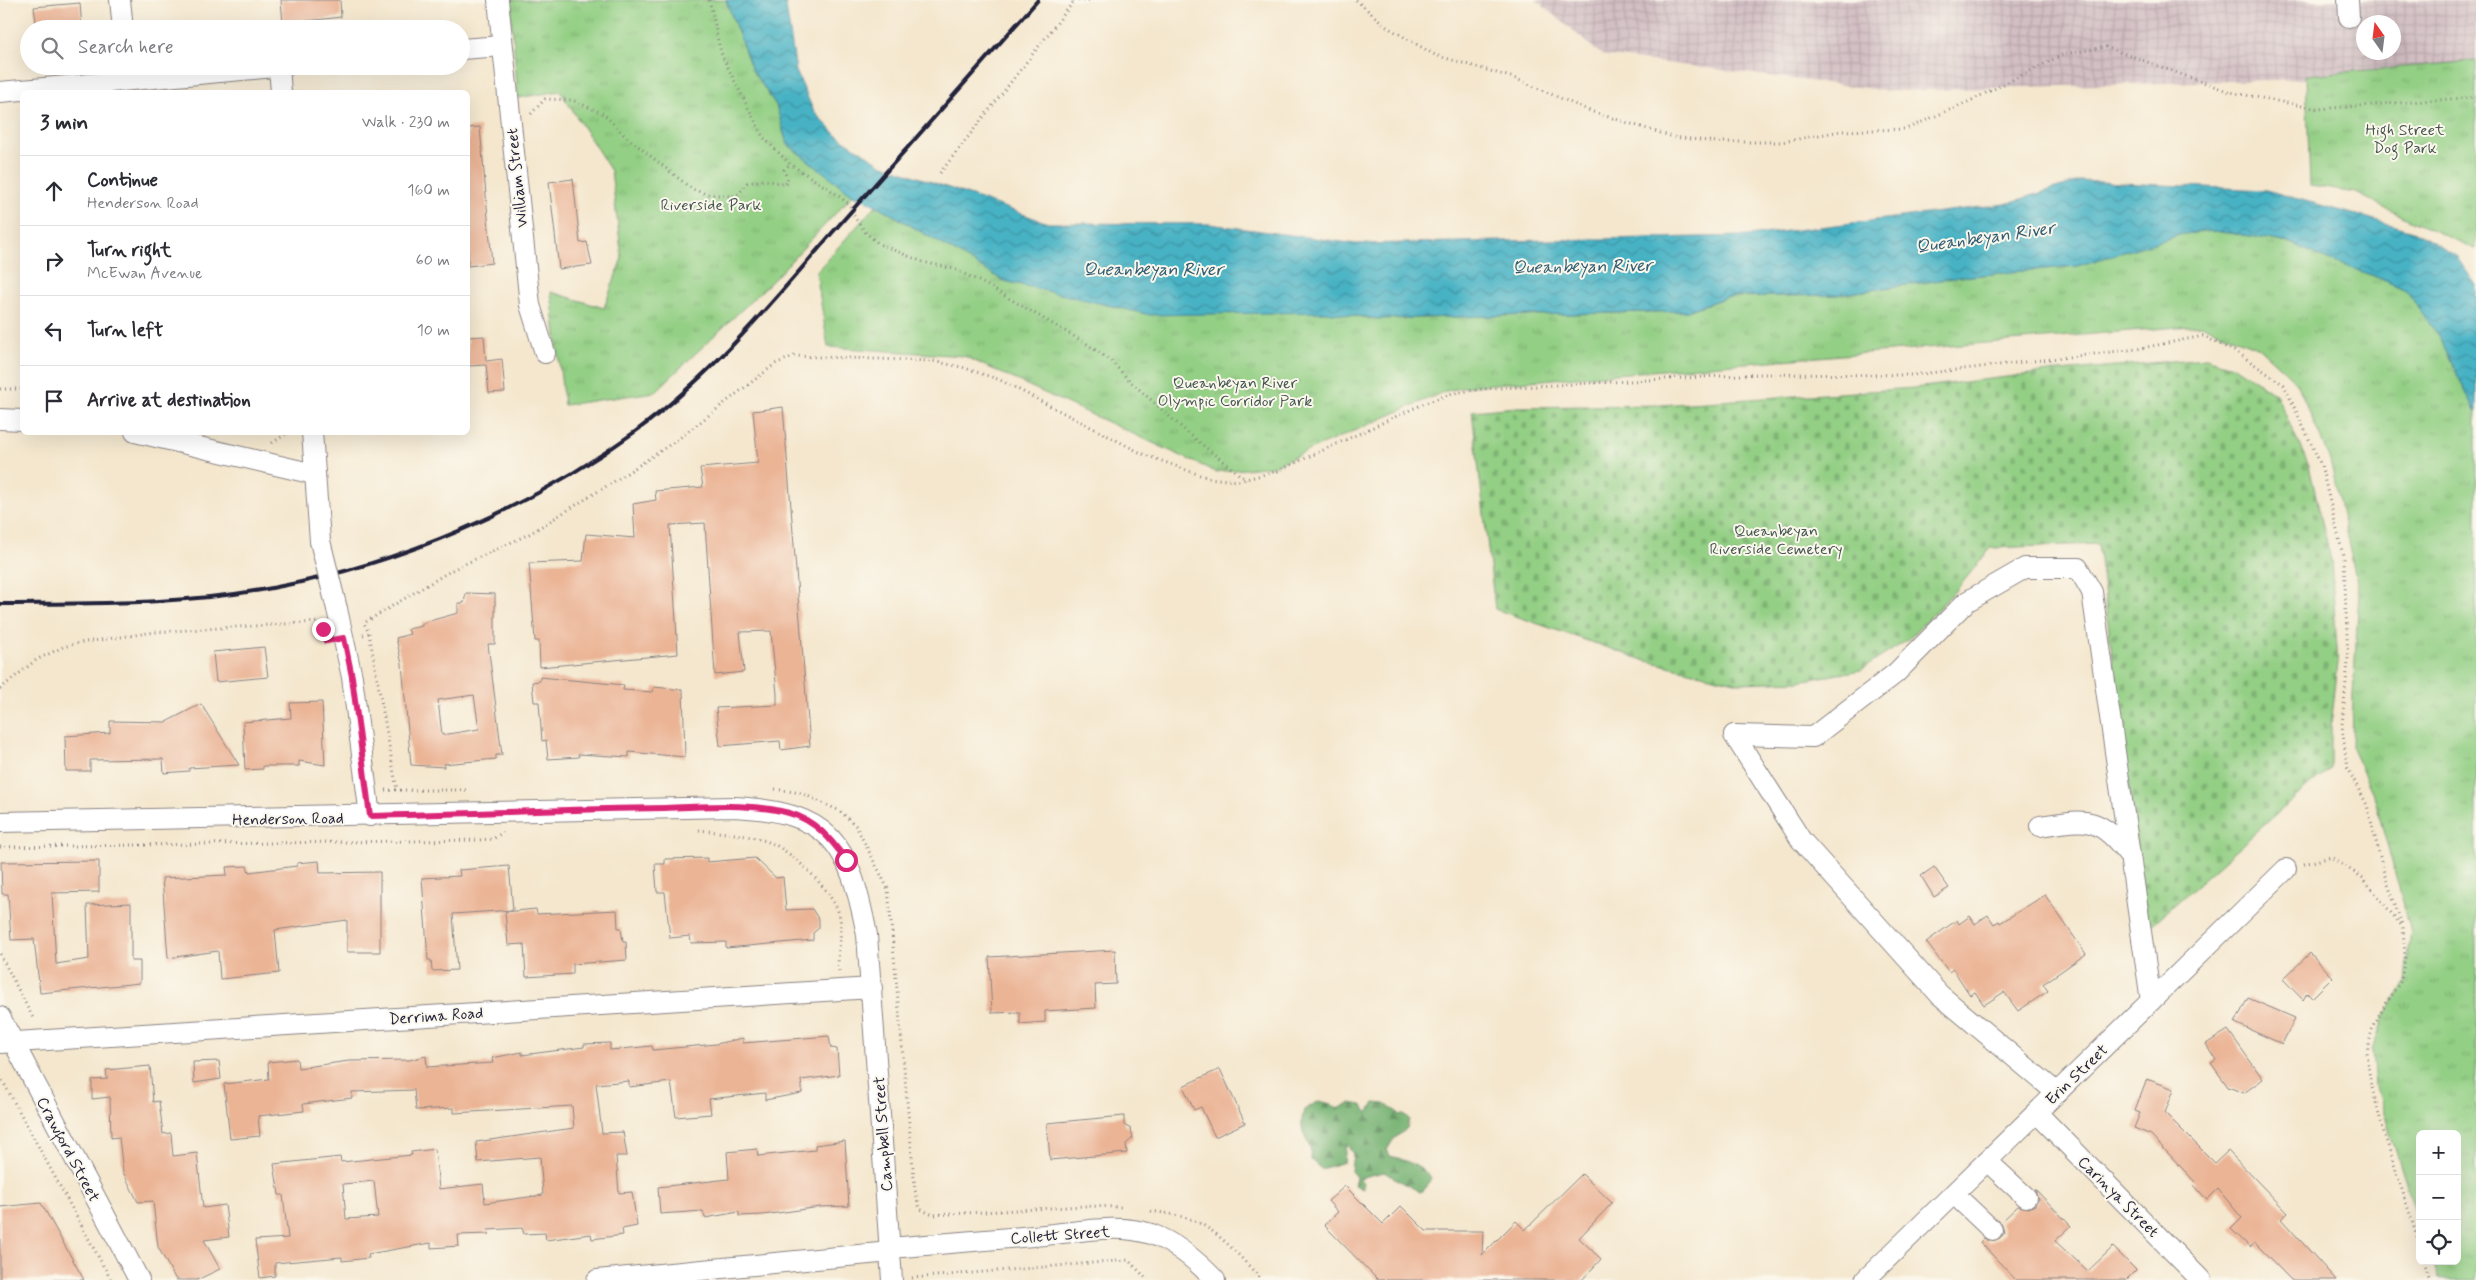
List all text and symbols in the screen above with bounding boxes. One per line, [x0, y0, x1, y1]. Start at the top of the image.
north arrow [2356, 15, 2401, 60]
search box [20, 20, 470, 75]
icon: search [38, 34, 66, 62]
text: Search here [78, 35, 174, 60]
text: 3 min [40, 109, 88, 137]
text: Walk · 230 m [362, 112, 450, 133]
park label: High Street Dog Park [2366, 120, 2445, 160]
street label: William Street [502, 127, 533, 229]
text: Continue [87, 168, 158, 193]
icon: ahead [40, 177, 68, 205]
text: 160 m [407, 180, 450, 201]
text: Henderson Road [87, 193, 199, 214]
park label: Riverside Park [661, 195, 761, 216]
water label: Queanbeyan River [1914, 216, 2059, 260]
text: Turn right [87, 238, 171, 263]
icon: right [40, 247, 68, 275]
text: 60 m [416, 250, 450, 271]
water label: Queanbeyan River [1512, 254, 1655, 280]
water label: Queanbeyan River [1083, 258, 1226, 282]
text: McEwan Avenue [87, 263, 203, 284]
icon: left [40, 317, 68, 345]
text: Turn left [87, 318, 163, 343]
text: 10 m [417, 320, 450, 341]
park label: Queanbeyan River Olympic Corridor Park [1158, 373, 1312, 412]
icon: arrive [40, 387, 68, 415]
text: Arrive at destination [87, 388, 251, 413]
park label: Queanbeyan Riverside Cemetery [1709, 521, 1843, 560]
route end [312, 618, 335, 641]
street label: Henderson Road [232, 808, 344, 831]
route start [835, 849, 858, 872]
street label: Derrima Road [388, 1003, 484, 1030]
street label: Erin Street [2041, 1040, 2113, 1110]
street label: Campbell Street [869, 1075, 898, 1192]
street label: Crawford Street [29, 1093, 104, 1207]
map controls [2416, 1130, 2461, 1265]
button: + [2416, 1130, 2461, 1175]
street label: Carinya Street [2073, 1152, 2163, 1242]
button: − [2416, 1175, 2461, 1220]
button: locate [2416, 1220, 2461, 1265]
street label: Collett Street [1010, 1222, 1111, 1249]

